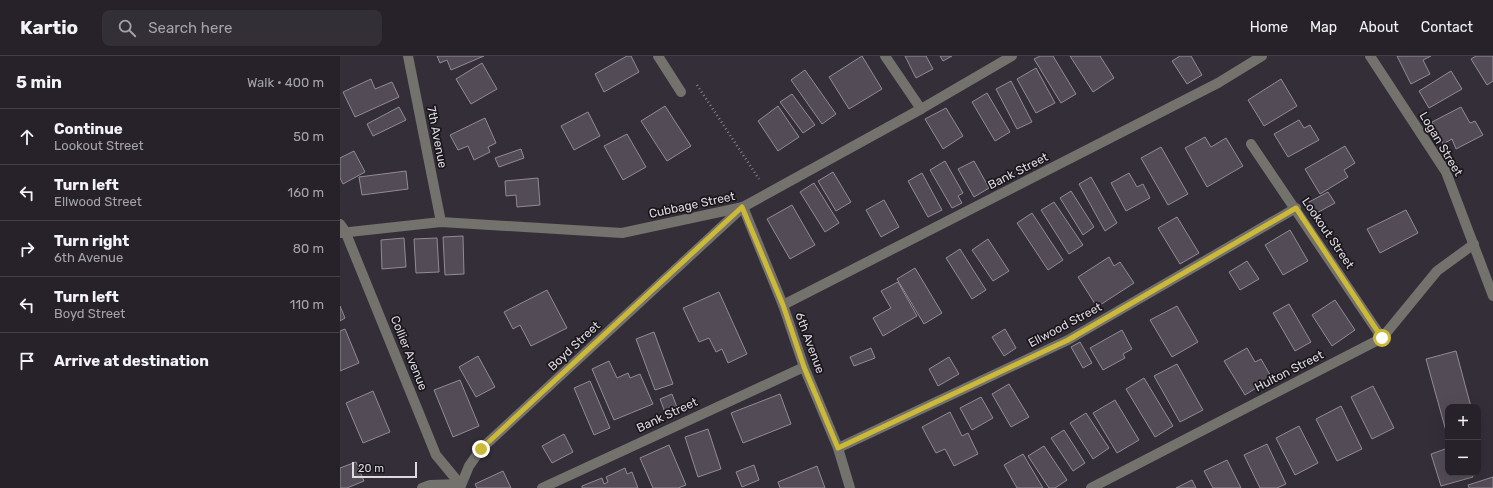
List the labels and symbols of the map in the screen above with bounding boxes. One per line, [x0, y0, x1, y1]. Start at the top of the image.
street label: 7th Avenue [424, 105, 450, 169]
street label: Logan Street [1416, 109, 1466, 179]
street label: Bank Street [986, 150, 1051, 192]
street label: Cubbage Street [648, 189, 737, 221]
street label: Lookout Street [1299, 195, 1357, 271]
street label: Ellwood Street [1026, 300, 1104, 350]
street label: 6th Avenue [792, 311, 828, 376]
street label: Collier Avenue [388, 314, 430, 393]
street label: Boyd Street [545, 318, 603, 374]
route start [1373, 329, 1391, 347]
street label: Hulton Street [1252, 348, 1326, 394]
street label: Bank Street [634, 395, 700, 435]
route end [472, 440, 490, 458]
scale bar [352, 460, 417, 479]

